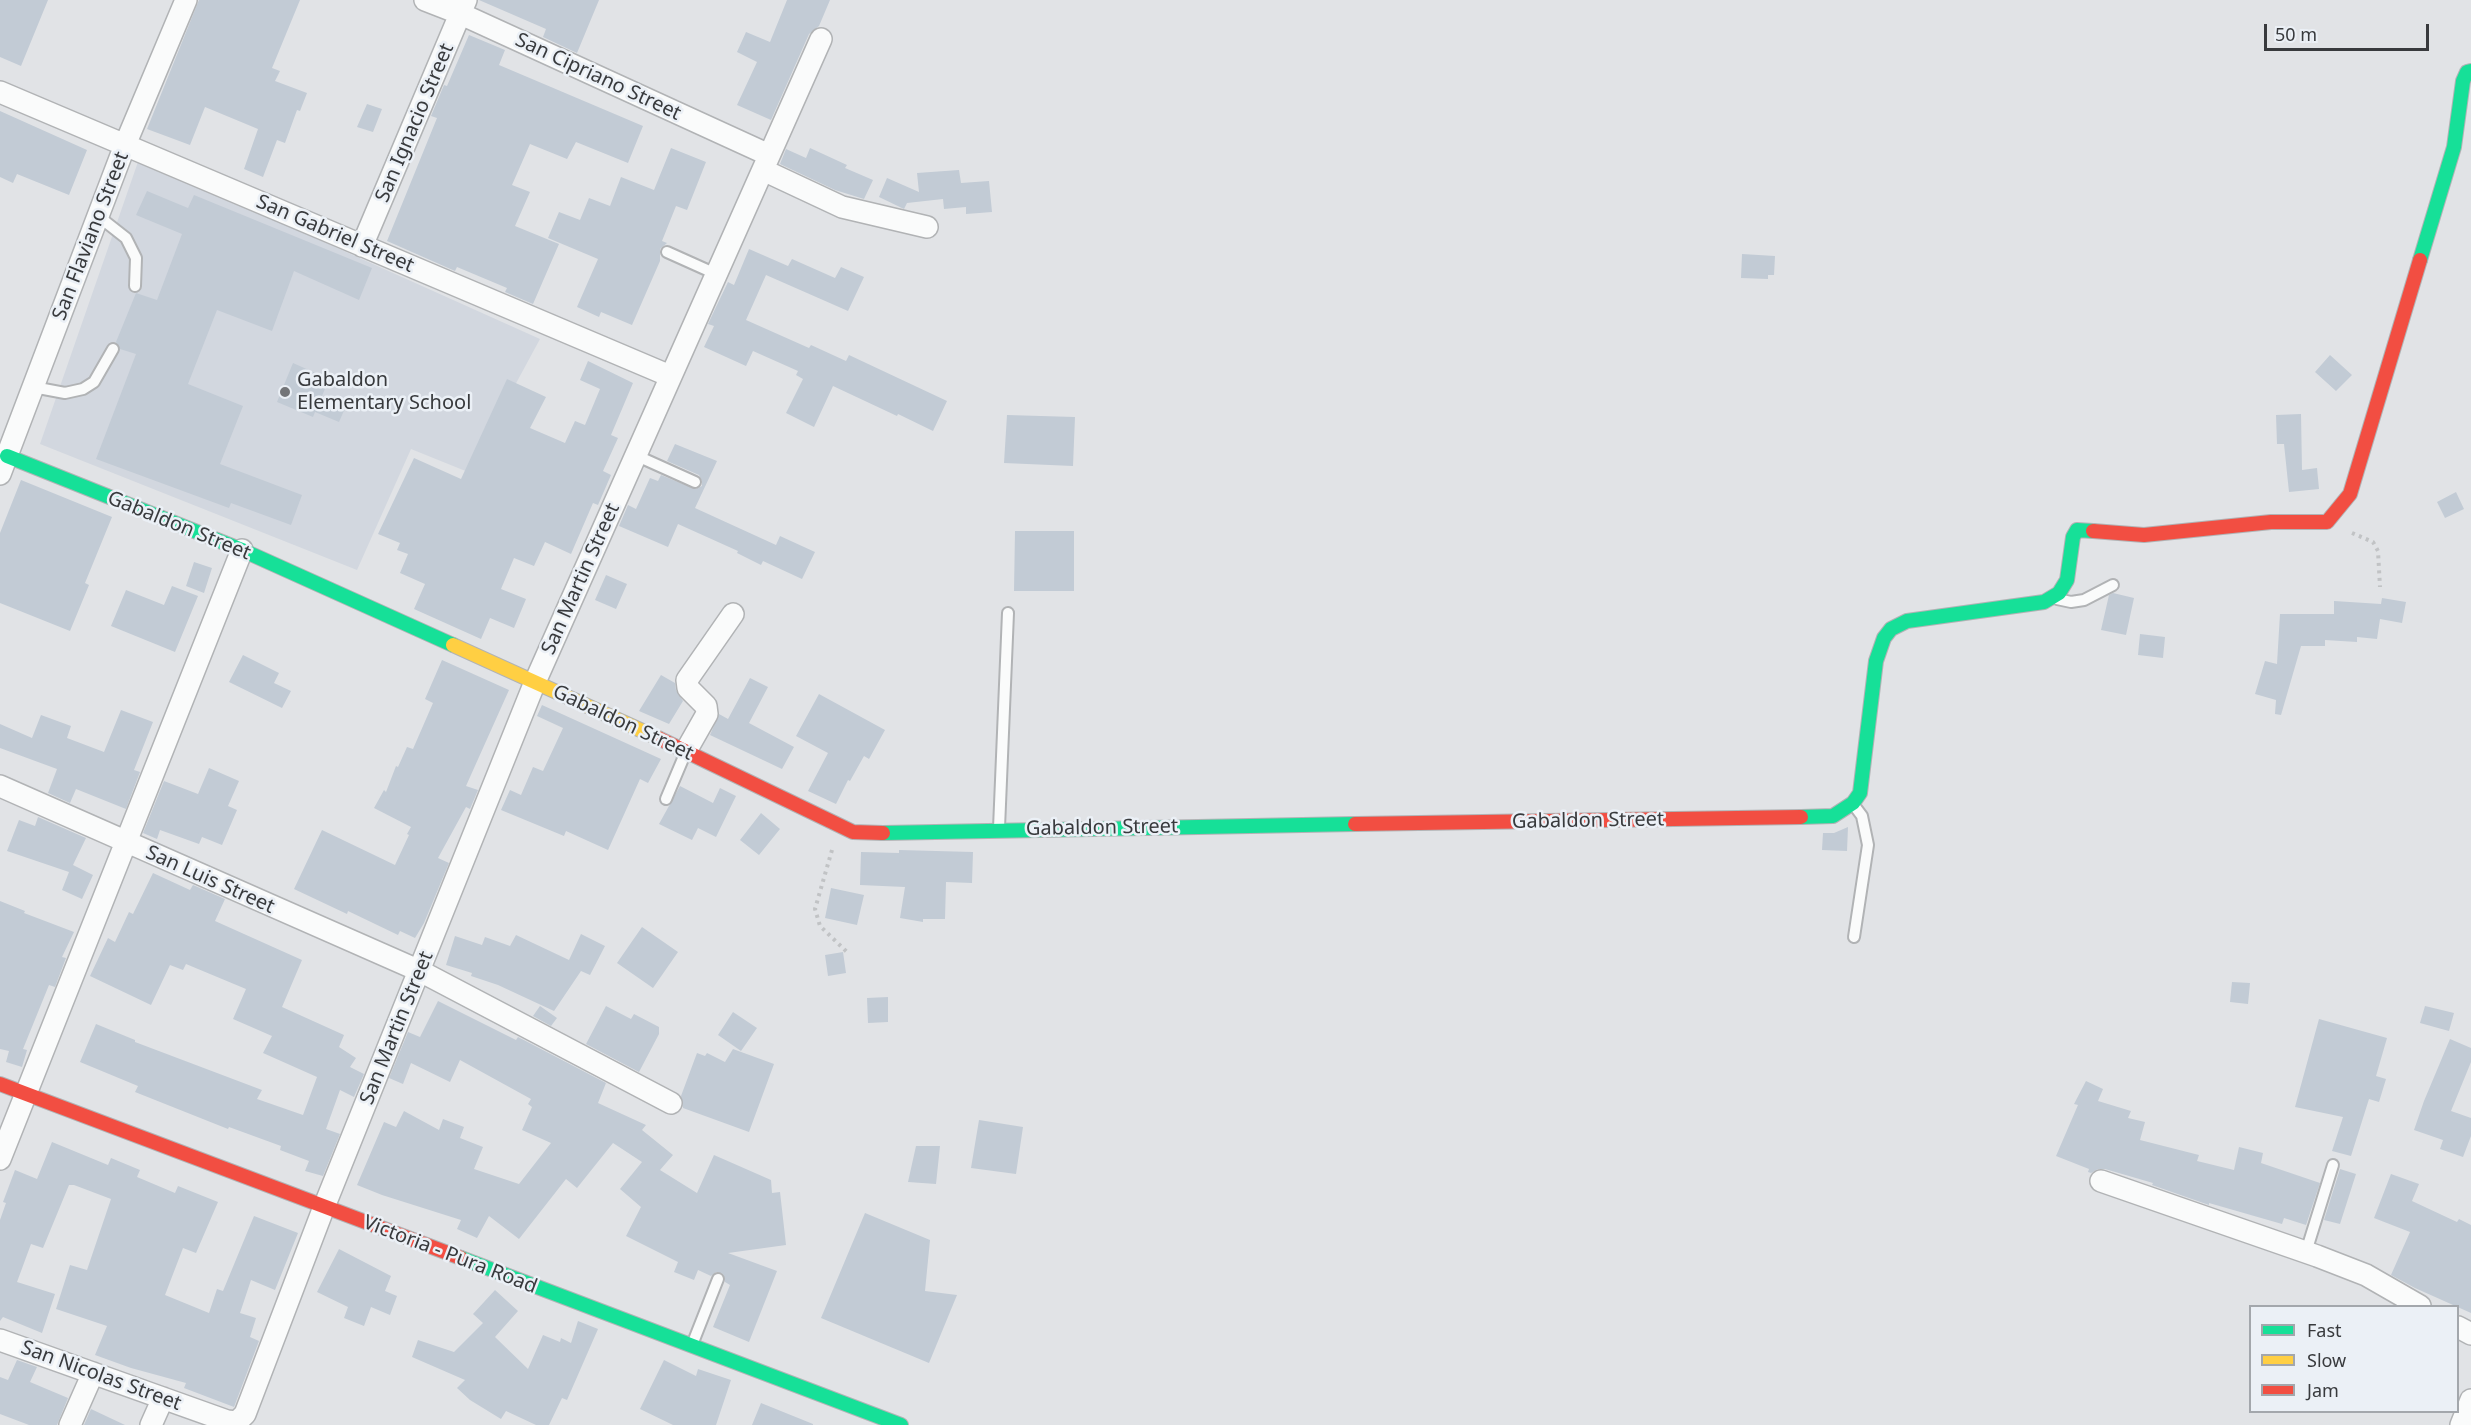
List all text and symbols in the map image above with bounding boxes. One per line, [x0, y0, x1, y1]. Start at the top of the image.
scale bar [2267, 12, 2432, 50]
text: 50 m [2275, 22, 2317, 46]
street label: San Cipriano Street [511, 28, 685, 126]
street label: San Ignacio Street [371, 40, 459, 206]
street label: San Flaviano Street [48, 148, 134, 324]
street label: San Gabriel Street [253, 190, 417, 278]
place label: Gabaldon Elementary School [297, 368, 471, 415]
marker: Gabaldon Elementary School [278, 385, 292, 399]
street label: Gabaldon Street [104, 486, 254, 566]
street label: San Martin Street [537, 500, 625, 658]
street label: Gabaldon Street [549, 680, 697, 766]
street label: Gabaldon Street [1512, 808, 1664, 834]
street label: Gabaldon Street [1026, 815, 1178, 841]
street label: San Luis Street [142, 841, 278, 919]
street label: San Martin Street [355, 948, 439, 1108]
street label: Victoria - Pura Road [360, 1211, 540, 1299]
legend [2249, 1305, 2459, 1413]
text: Fast [2307, 1318, 2342, 1342]
street label: San Nicolas Street [18, 1336, 184, 1416]
text: Slow [2307, 1348, 2346, 1372]
text: Jam [2307, 1378, 2339, 1402]

